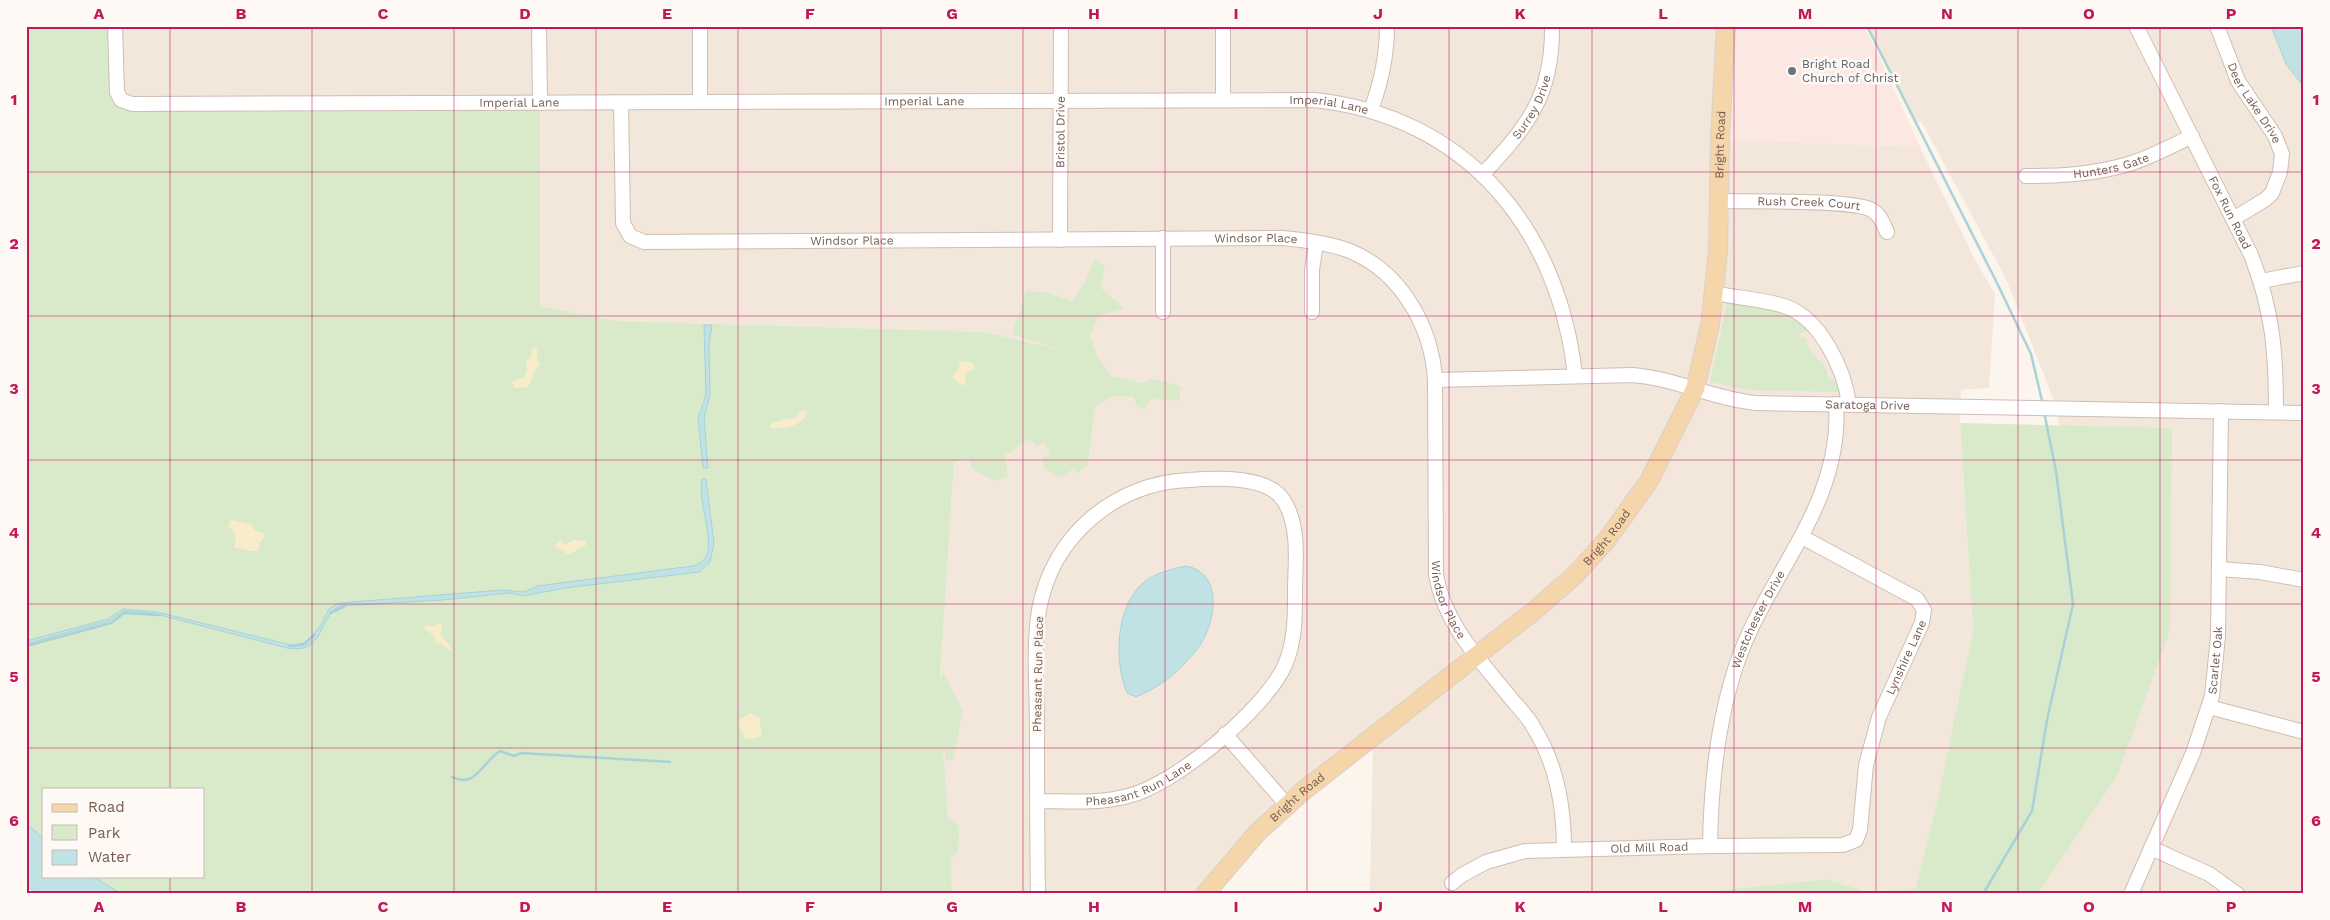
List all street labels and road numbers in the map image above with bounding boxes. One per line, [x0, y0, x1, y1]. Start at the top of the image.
street label: Deer Lake Drive [2225, 61, 2284, 145]
street label: Surrey Drive [1509, 73, 1554, 142]
street label: Imperial Lane [1289, 93, 1370, 117]
street label: Imperial Lane [884, 94, 964, 108]
street label: Imperial Lane [479, 96, 559, 110]
street label: Bristol Drive [1053, 96, 1068, 168]
street label: Bright Road [1712, 110, 1728, 179]
street label: Hunters Gate [2072, 150, 2151, 181]
street label: Fox Run Road [2206, 174, 2254, 252]
street label: Rush Creek Court [1757, 194, 1862, 213]
street label: Windsor Place [1214, 231, 1298, 246]
street label: Windsor Place [810, 233, 894, 248]
street label: Saratoga Drive [1825, 397, 1910, 413]
street label: Bright Road [1580, 507, 1633, 569]
street label: Windsor Place [1429, 560, 1469, 642]
street label: Westchester Drive [1729, 568, 1788, 670]
street label: Pheasant Run Place [1030, 616, 1046, 732]
street label: Lynshire Lane [1883, 618, 1929, 697]
street label: Scarlet Oak [2205, 626, 2225, 695]
street label: Pheasant Run Lane [1085, 758, 1194, 808]
street label: Bright Road [1267, 770, 1328, 825]
street label: Old Mill Road [1610, 840, 1689, 856]

